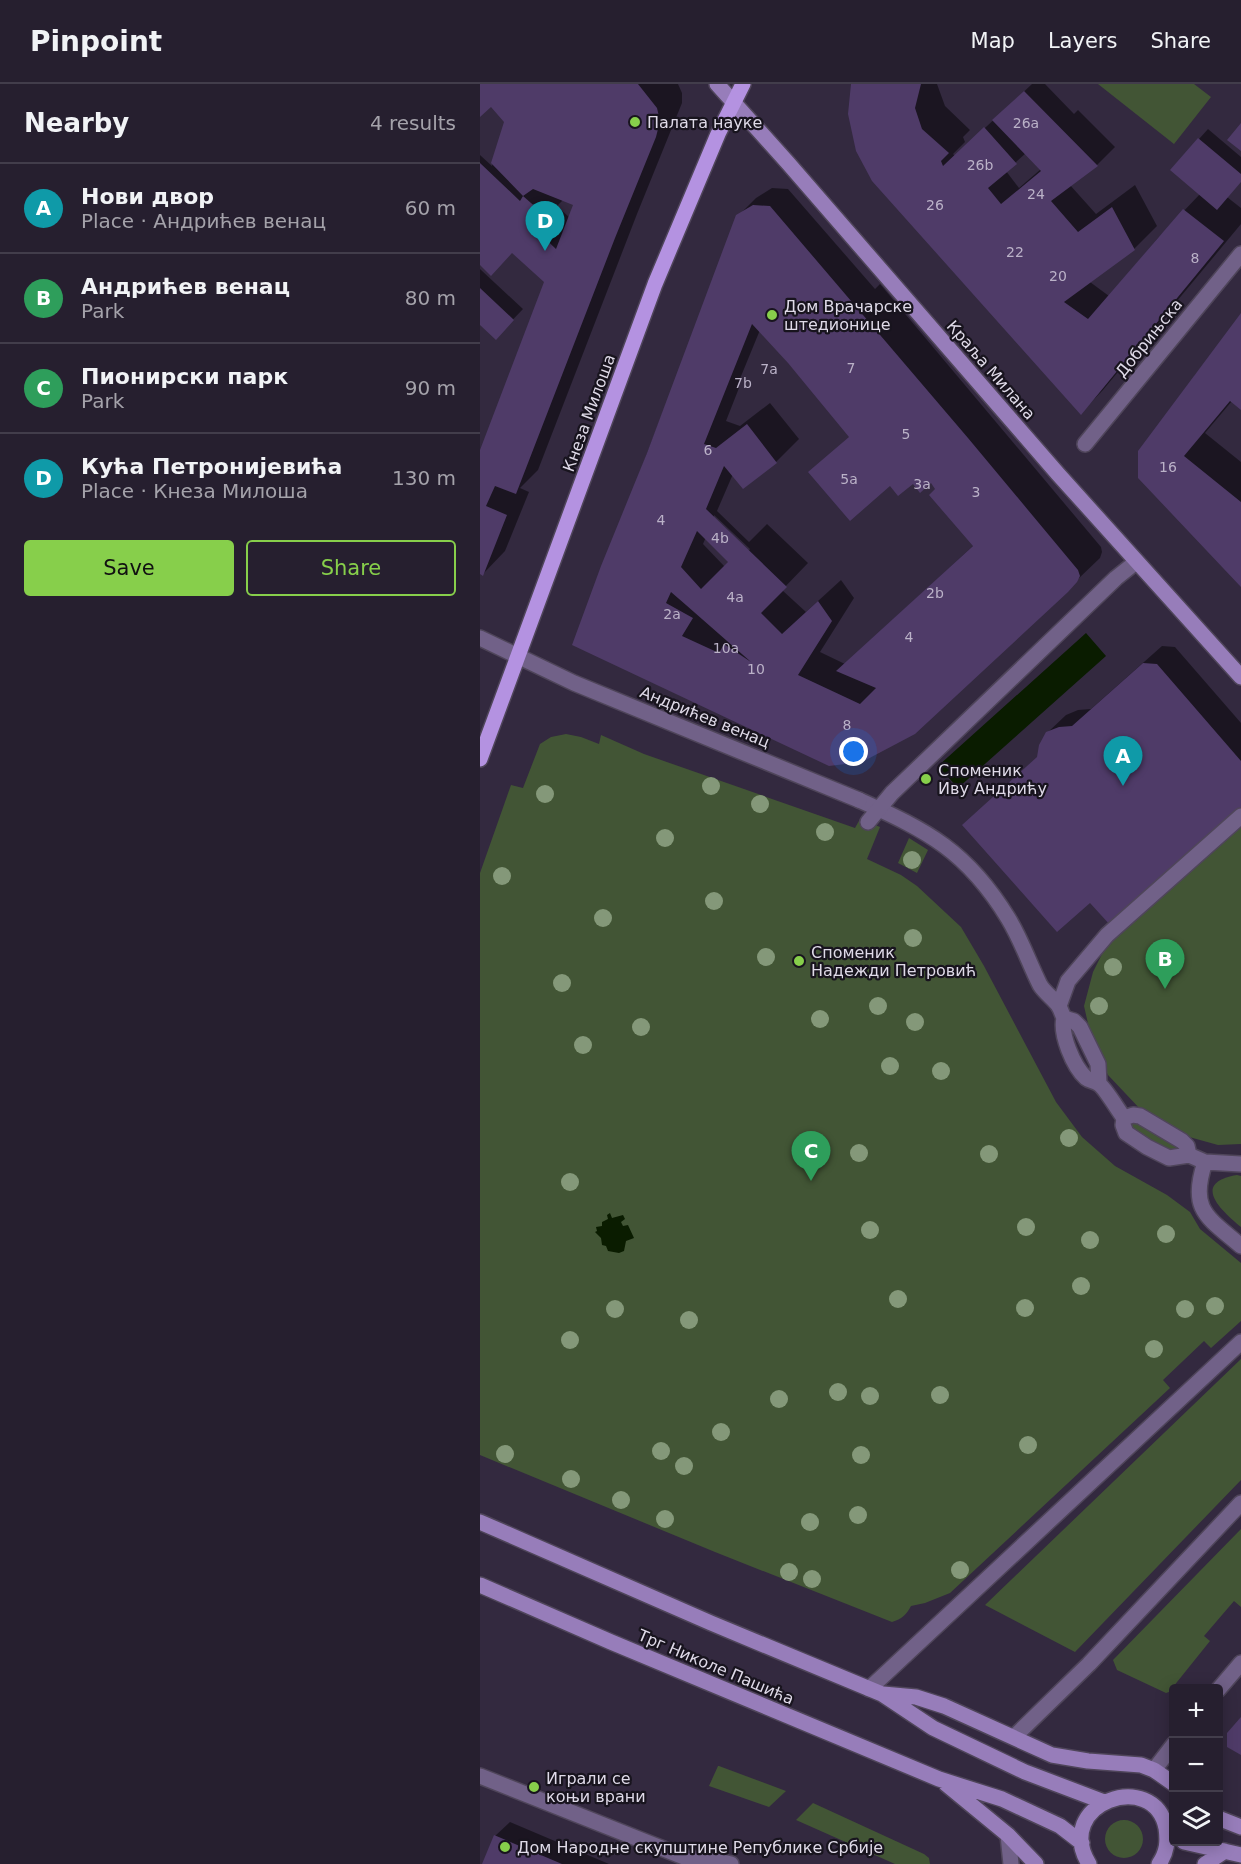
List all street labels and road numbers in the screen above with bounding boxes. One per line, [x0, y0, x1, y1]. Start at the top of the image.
street label: Добрињска [1112, 295, 1186, 381]
street label: Краља Милана [943, 317, 1039, 423]
street label: Кнеза Милоша [559, 352, 619, 474]
street label: Андрићев венац [637, 682, 773, 752]
street label: Трг Николе Пашића [634, 1625, 797, 1708]

